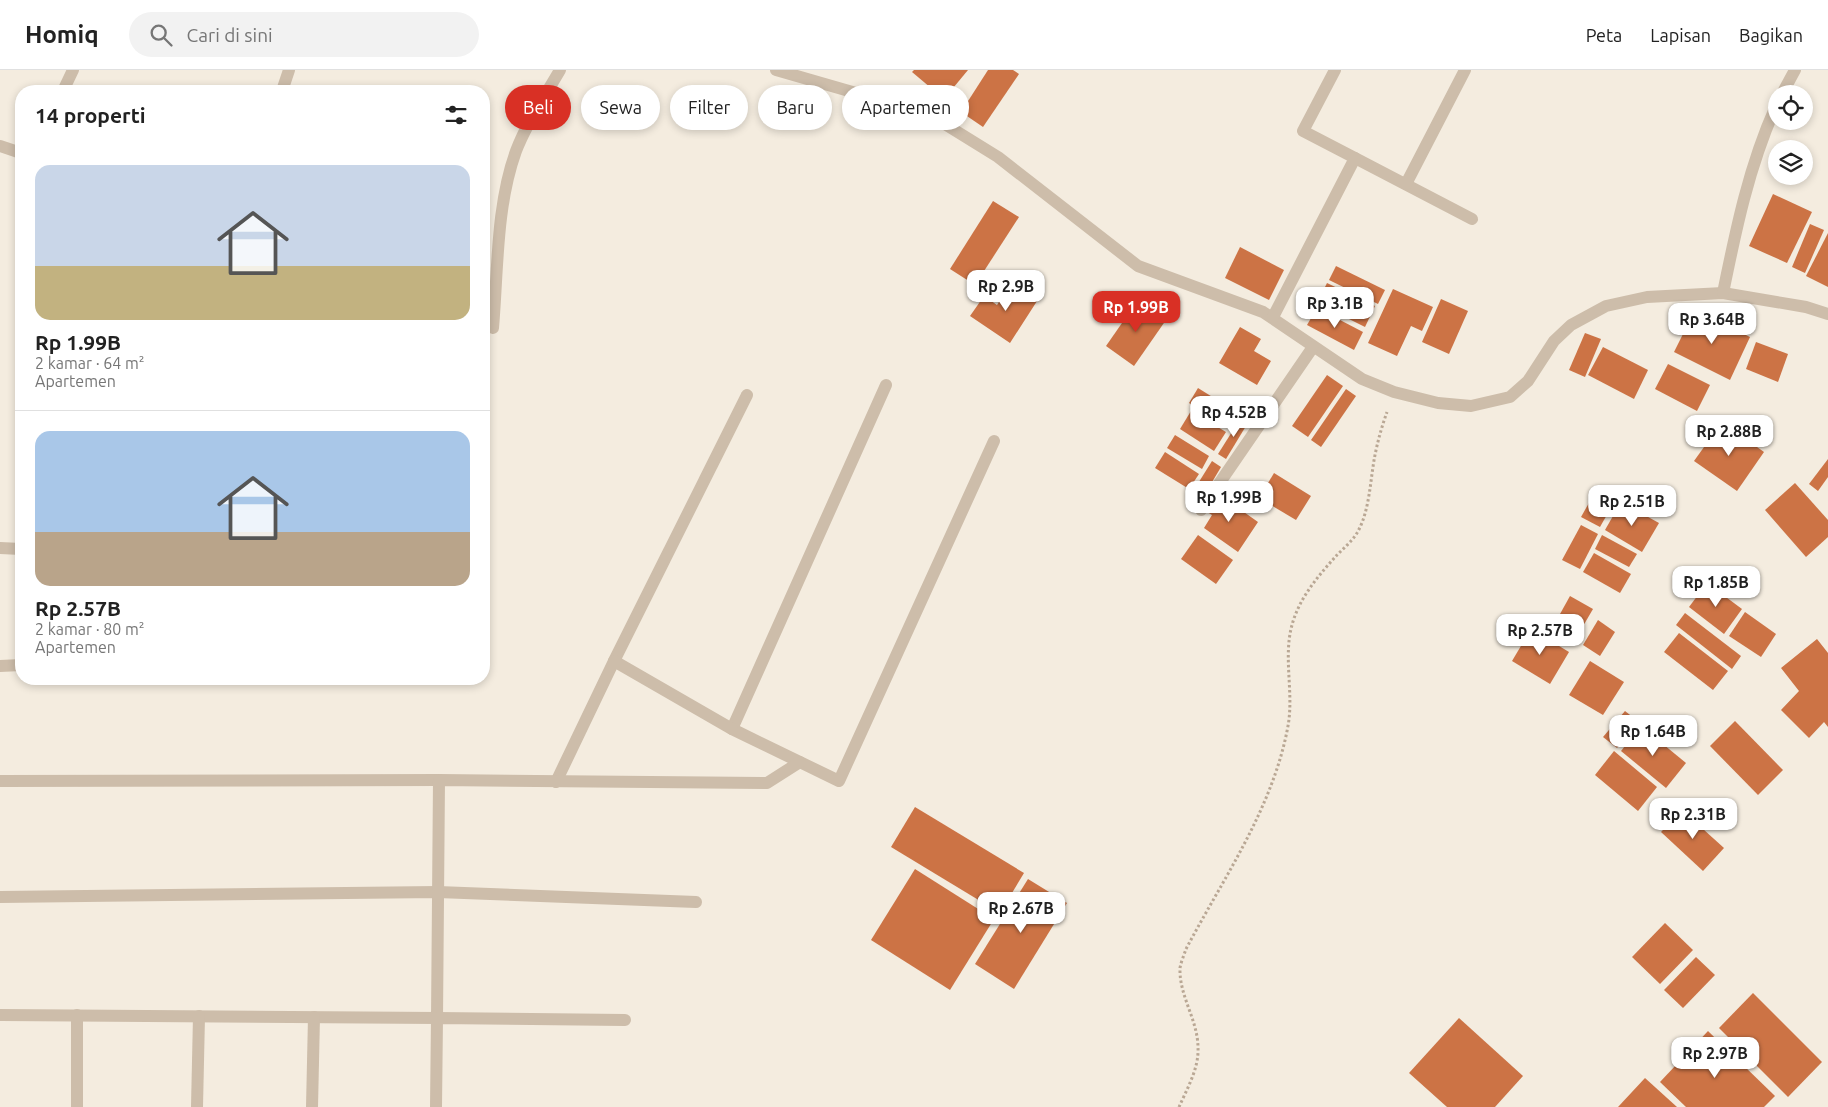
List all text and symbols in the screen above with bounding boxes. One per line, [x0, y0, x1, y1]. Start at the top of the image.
search box [129, 12, 479, 57]
text: Homiq [25, 21, 99, 48]
icon: search [147, 21, 175, 49]
text: Cari di sini [187, 24, 273, 46]
text: Peta [1586, 25, 1622, 45]
text: Lapisan [1650, 25, 1711, 45]
text: Bagikan [1739, 25, 1803, 45]
chip: Beli [505, 85, 571, 130]
chip: Sewa [581, 85, 660, 130]
chip: Filter [670, 85, 748, 130]
chip: Baru [758, 85, 832, 130]
chip: Apartemen [842, 85, 969, 130]
map controls [1768, 85, 1813, 185]
button: locate [1768, 85, 1813, 130]
icon: filters [442, 101, 470, 129]
text: 14 properti [35, 103, 146, 127]
button: layers [1768, 140, 1813, 185]
icon: home [208, 198, 298, 288]
pin: Rp 2.9B [960, 270, 1052, 312]
text: Rp 2.9B [978, 277, 1034, 295]
pin: Rp 3.1B [1289, 286, 1381, 329]
pin: Rp 1.99B [1084, 290, 1188, 333]
text: Rp 3.1B [1307, 294, 1363, 312]
text: Rp 1.99B [1103, 298, 1169, 316]
pin: Rp 3.64B [1660, 302, 1764, 345]
text: Rp 3.64B [1679, 310, 1745, 328]
text: Rp 1.99B [35, 330, 121, 354]
text: 2 kamar · 64 m² [35, 354, 145, 372]
text: Apartemen [35, 372, 116, 390]
pin: Rp 4.52B [1182, 396, 1286, 438]
text: Rp 4.52B [1201, 403, 1267, 421]
pin: Rp 2.88B [1677, 414, 1781, 457]
text: Rp 2.88B [1696, 422, 1762, 440]
icon: home [208, 463, 298, 553]
pin: Rp 1.99B [1177, 480, 1281, 523]
pin: Rp 2.51B [1580, 484, 1684, 527]
text: Rp 1.99B [1196, 488, 1262, 506]
text: Rp 2.51B [1599, 492, 1665, 510]
pin: Rp 1.85B [1664, 566, 1768, 608]
text: Rp 1.85B [1683, 573, 1749, 591]
text: Rp 2.57B [35, 596, 121, 620]
pin: Rp 2.57B [1488, 614, 1592, 656]
text: 2 kamar · 80 m² [35, 620, 145, 638]
text: Rp 2.57B [1507, 621, 1573, 639]
text: Apartemen [35, 638, 116, 656]
pin: Rp 1.64B [1601, 714, 1705, 757]
text: Rp 1.64B [1620, 722, 1686, 740]
pin: Rp 2.31B [1641, 798, 1745, 840]
text: Rp 2.31B [1660, 805, 1726, 823]
pin: Rp 2.67B [969, 892, 1073, 934]
text: Rp 2.67B [988, 899, 1054, 917]
pin: Rp 2.97B [1663, 1036, 1767, 1079]
text: Rp 2.97B [1682, 1044, 1748, 1062]

